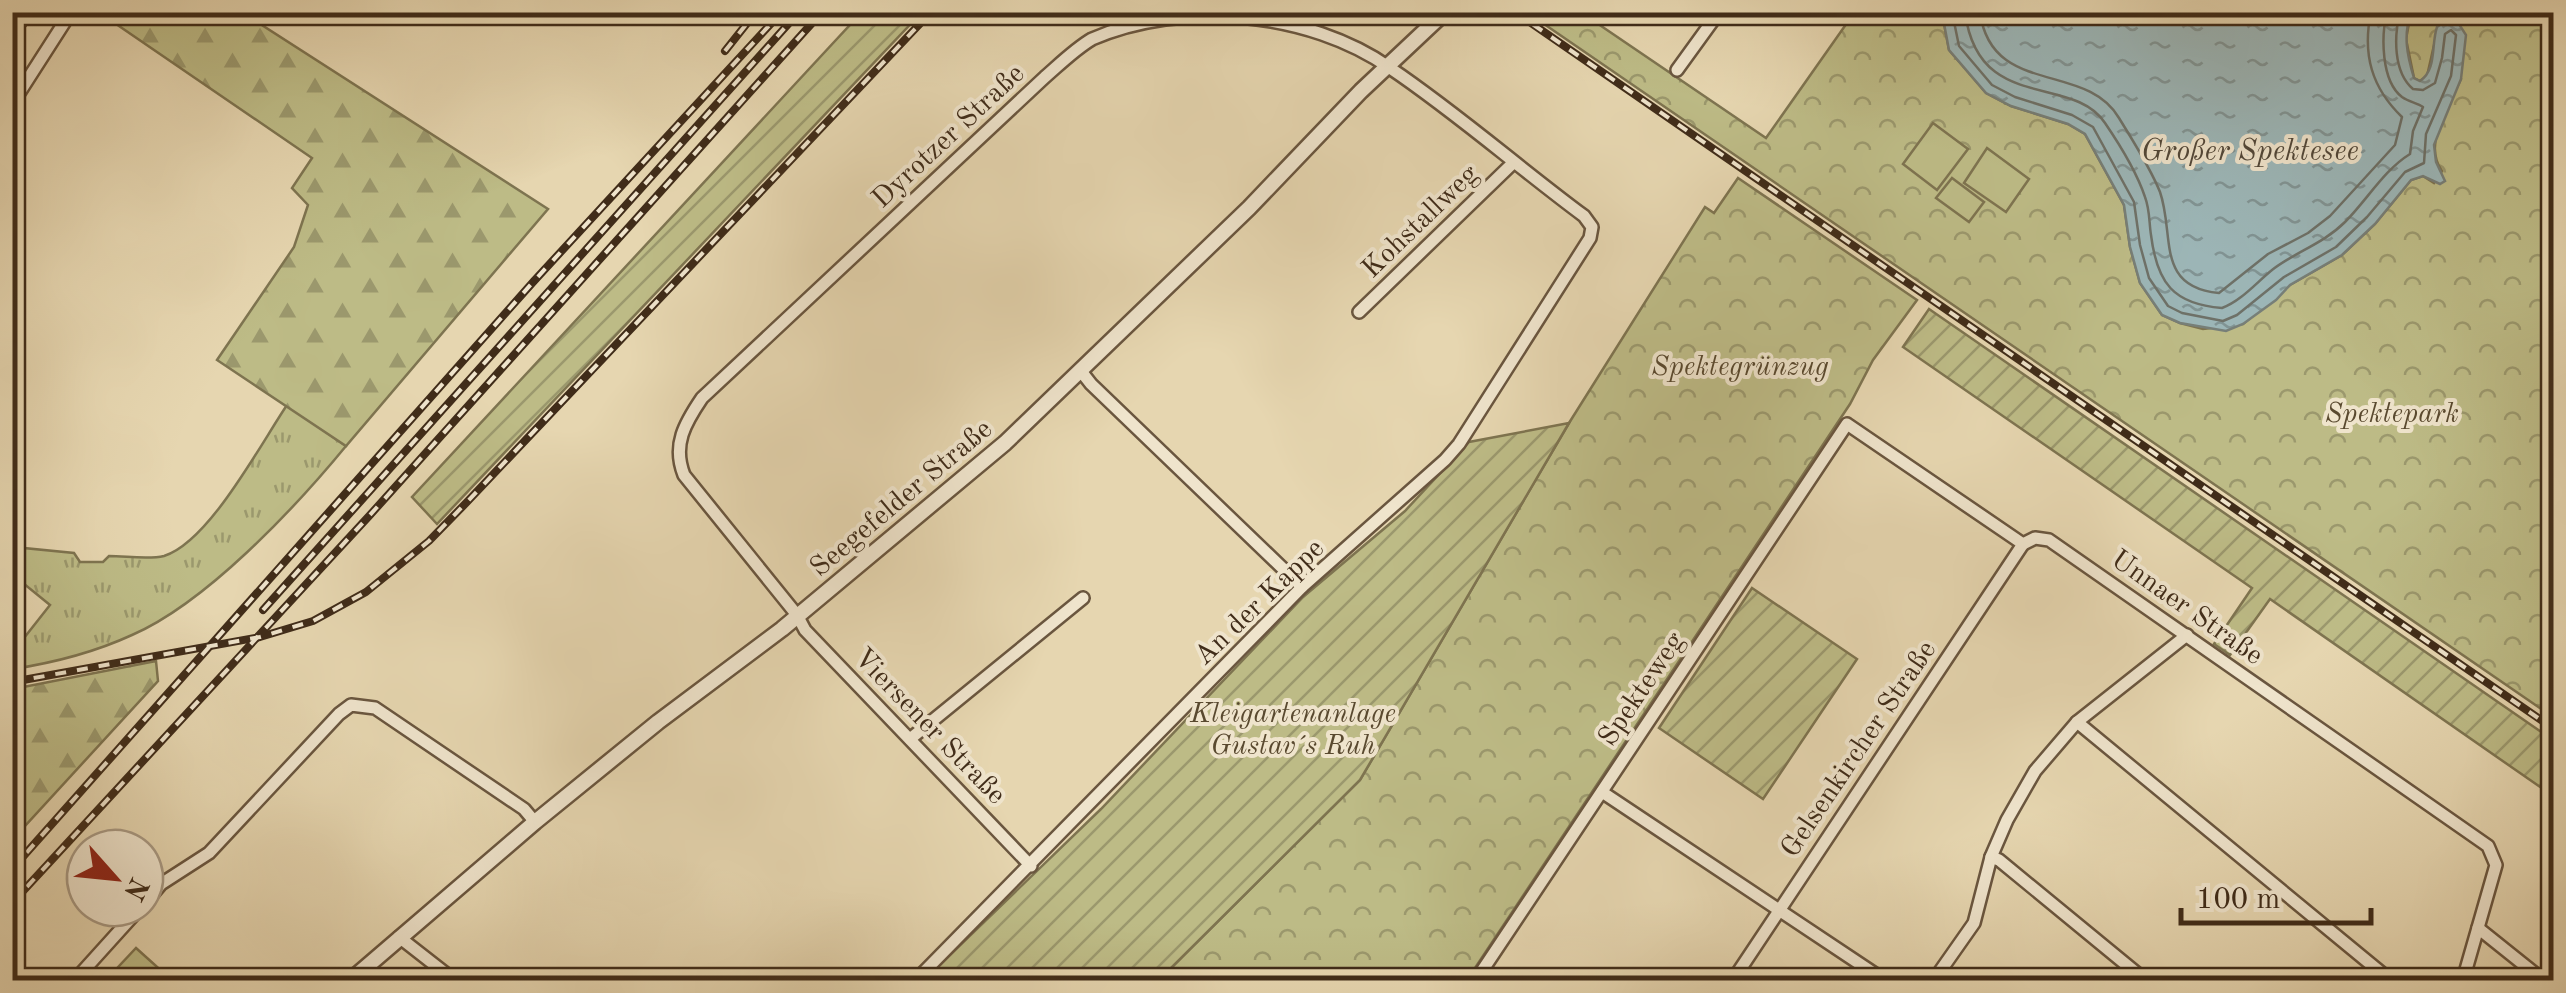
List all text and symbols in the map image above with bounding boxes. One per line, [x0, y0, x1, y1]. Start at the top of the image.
street label: Dyrotzer Straße [868, 60, 1030, 214]
water label: Großer Spektesee [2141, 137, 2359, 167]
street label: Kohstallweg [1358, 160, 1485, 284]
park label: Spektegrünzug [1651, 354, 1829, 382]
park label: Spektepark [2325, 401, 2459, 429]
street label: Seegefelder Straße [806, 415, 998, 583]
street label: An der Kappe [1190, 535, 1330, 672]
street label: Unnaer Straße [2105, 546, 2267, 671]
street label: Spekteweg [1594, 628, 1691, 752]
street label: Gelsenkircher Straße [1777, 637, 1942, 863]
street label: Viersener Straße [848, 644, 1010, 810]
park label: Kleigartenanlage Gustav´s Ruh [1189, 701, 1396, 761]
north arrow [65, 828, 165, 928]
scale bar [2181, 863, 2371, 925]
text: N [117, 872, 152, 904]
text: 100 m [2196, 885, 2280, 915]

